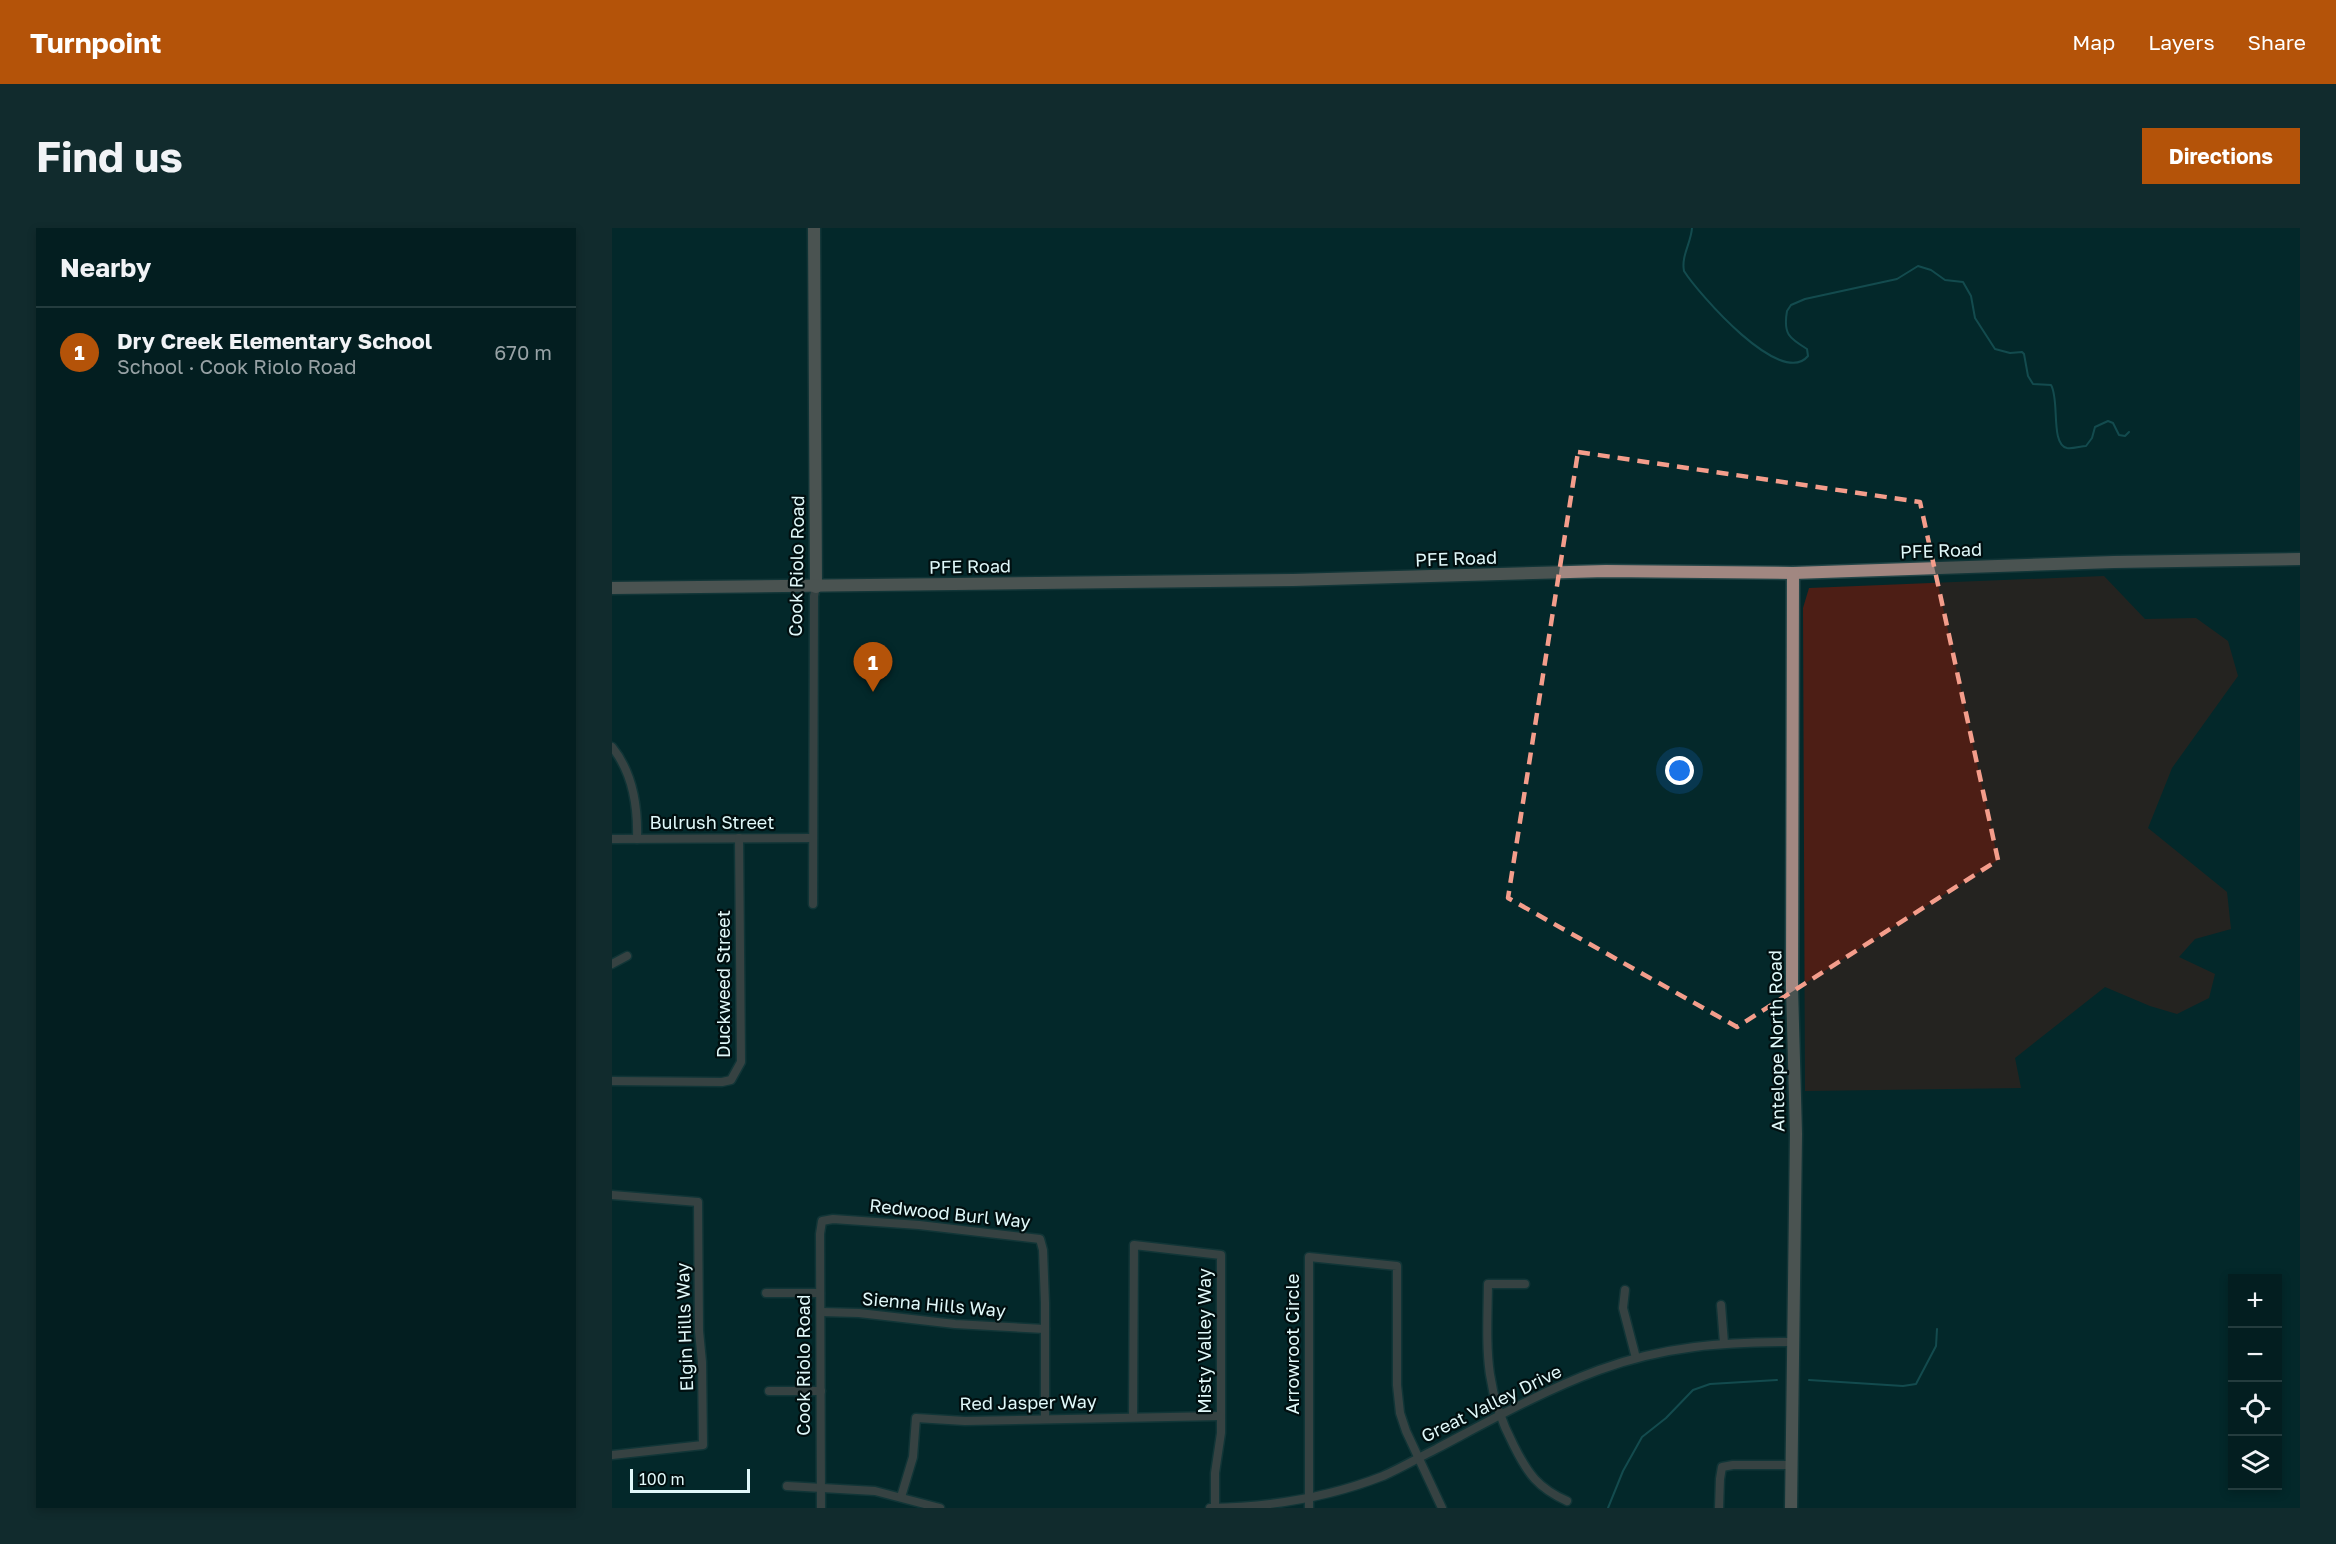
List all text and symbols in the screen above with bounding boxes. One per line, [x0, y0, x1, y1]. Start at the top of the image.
text: Turnpoint [30, 26, 161, 59]
text: Map [2072, 29, 2115, 55]
text: Layers [2148, 29, 2215, 55]
text: Share [2248, 29, 2306, 55]
button: Directions [2142, 128, 2300, 184]
text: Find us [36, 131, 183, 181]
text: Nearby [60, 252, 151, 283]
text: Dry Creek Elementary School [117, 327, 432, 354]
text: 1 [74, 340, 85, 364]
text: 670 m [494, 340, 552, 364]
text: School · Cook Riolo Road [117, 354, 356, 378]
street label: Cook Riolo Road [784, 495, 808, 637]
street label: PFE Road [1900, 538, 1982, 562]
street label: PFE Road [1415, 546, 1497, 570]
street label: PFE Road [929, 554, 1011, 578]
pin: 1 [854, 642, 892, 692]
your location [1665, 756, 1694, 785]
street label: Bulrush Street [649, 811, 775, 833]
street label: Duckweed Street [712, 910, 734, 1058]
street label: Antelope North Road [1763, 950, 1789, 1132]
street label: Redwood Burl Way [868, 1194, 1032, 1232]
street label: Elgin Hills Way [671, 1262, 697, 1392]
street label: Misty Valley Way [1193, 1268, 1215, 1414]
street label: Arrowroot Circle [1281, 1274, 1303, 1415]
map controls [2228, 1274, 2282, 1490]
button: + [2228, 1274, 2282, 1328]
street label: Sienna Hills Way [861, 1287, 1007, 1321]
street label: Cook Riolo Road [792, 1294, 814, 1436]
button: − [2228, 1328, 2282, 1382]
street label: Great Valley Drive [1417, 1359, 1565, 1447]
button: locate [2228, 1382, 2282, 1436]
street label: Red Jasper Way [959, 1390, 1097, 1414]
button: layers [2228, 1436, 2282, 1490]
scale bar [630, 1466, 750, 1494]
text: 100 m [639, 1469, 685, 1489]

